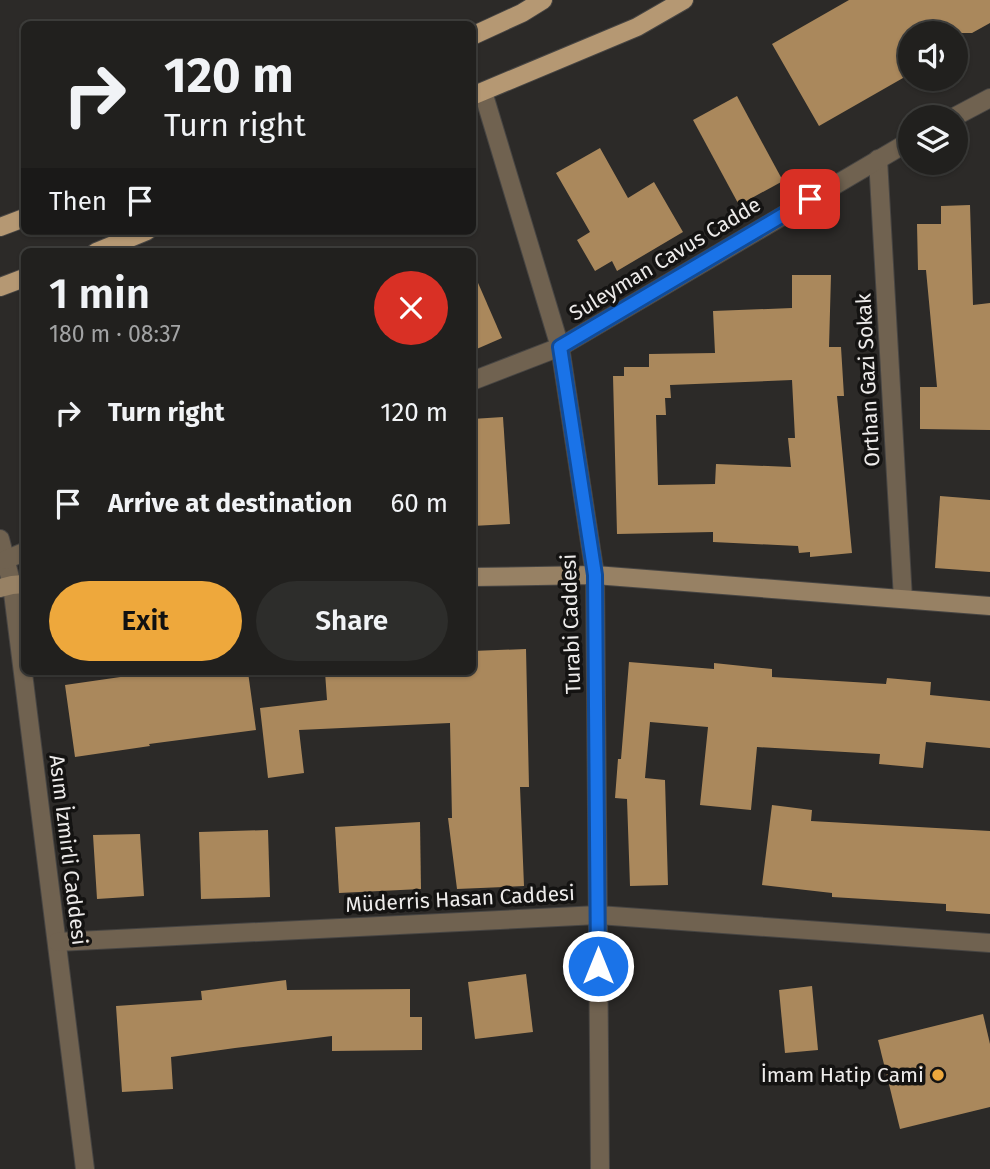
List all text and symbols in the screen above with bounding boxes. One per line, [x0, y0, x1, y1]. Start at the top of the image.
map controls [898, 21, 968, 175]
button: sound [898, 21, 968, 91]
text: 120 m [164, 46, 294, 105]
icon: right [49, 49, 140, 140]
button: layers [898, 105, 968, 175]
text: Turn right [164, 106, 306, 144]
pin [780, 169, 840, 229]
icon: arrive [791, 180, 829, 218]
icon: arrive [121, 182, 159, 220]
text: Then [49, 186, 107, 217]
street label: Suleyman Cavus Cadde [565, 192, 765, 326]
text: 1 min [49, 269, 150, 319]
button: close [374, 271, 448, 345]
street label: Orthan Gazi Sokak [850, 292, 886, 467]
text: 180 m · 08:37 [49, 320, 181, 348]
icon: right [49, 394, 87, 432]
text: Turn right [108, 397, 225, 428]
text: 120 m [380, 397, 448, 428]
icon: arrive [49, 485, 87, 523]
text: Arrive at destination [108, 488, 352, 519]
text: 60 m [390, 488, 448, 519]
street label: Turabi Caddesi [556, 553, 586, 695]
button: Exit [49, 581, 242, 661]
button: Share [256, 581, 448, 661]
street label: Asım İzmirli Caddesi [43, 753, 93, 947]
street label: Müderris Hasan Caddesi [345, 880, 575, 918]
position arrow [561, 929, 635, 1003]
place label: İmam Hatip Cami [761, 1062, 924, 1088]
marker: İmam Hatip Cami [930, 1067, 946, 1083]

